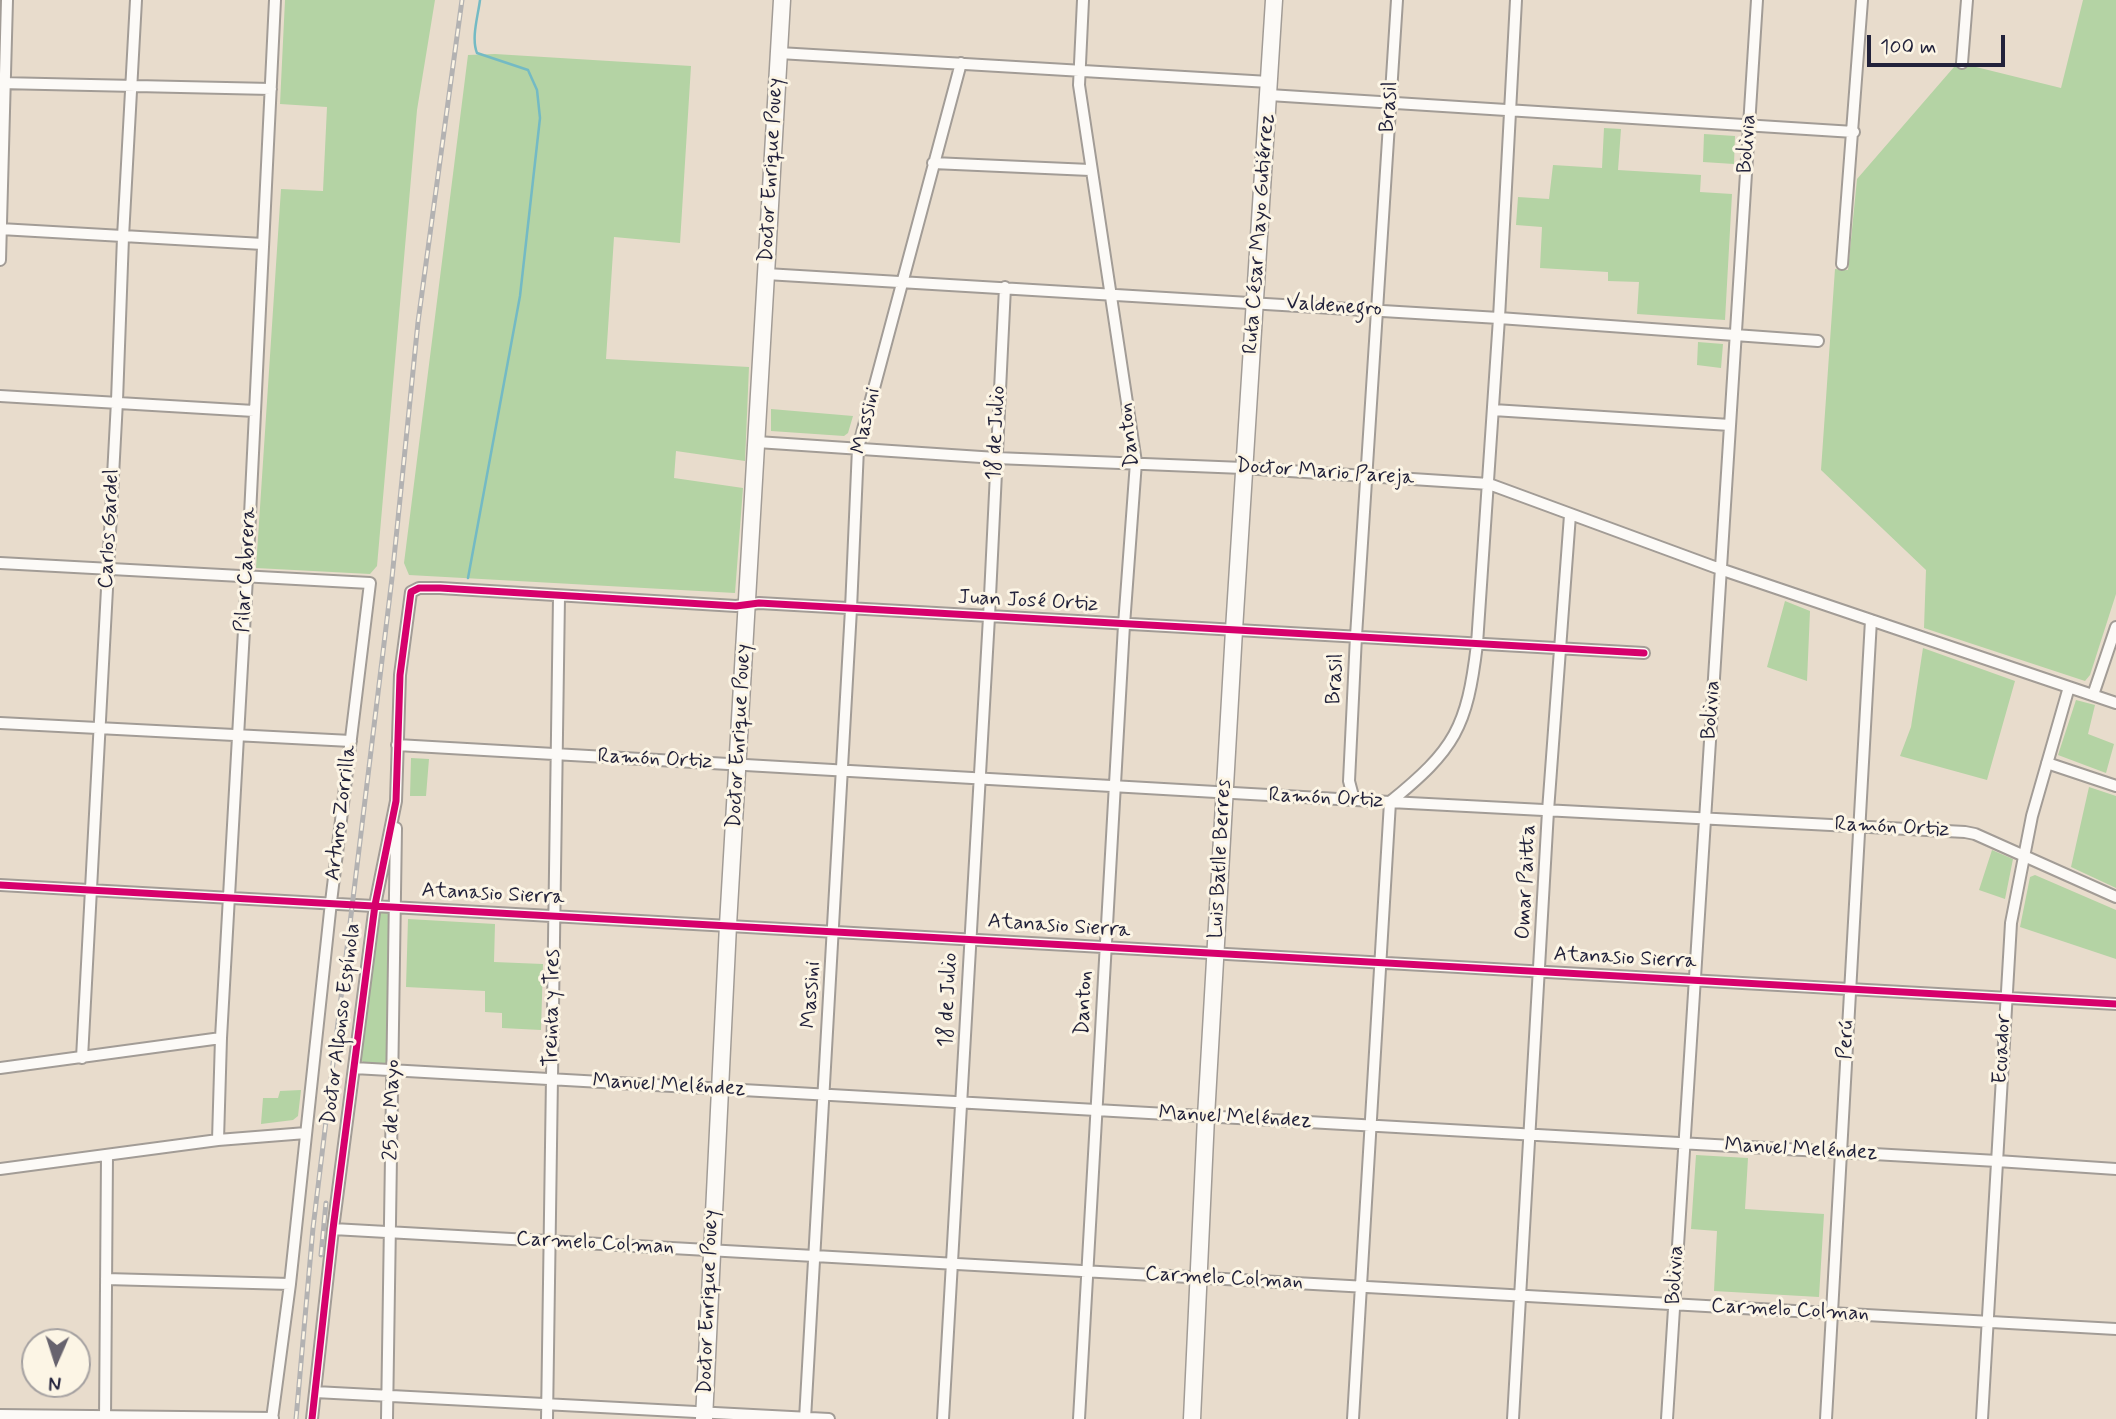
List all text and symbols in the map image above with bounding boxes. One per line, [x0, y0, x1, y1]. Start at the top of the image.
scale bar [1871, 21, 2009, 65]
text: 100 m [1880, 33, 1936, 61]
street label: Doctor Enrique Pouey [755, 77, 789, 263]
street label: Brasil [1376, 81, 1404, 133]
street label: Ruta César Mayo Gutiérrez [1239, 113, 1281, 355]
street label: Bolivia [1733, 114, 1763, 174]
street label: Valdenegro [1285, 291, 1383, 323]
street label: Massini [847, 385, 887, 457]
street label: 18 de Julio [982, 385, 1012, 481]
street label: Danton [1114, 401, 1146, 469]
street label: Doctor Mario Pareja [1235, 454, 1415, 492]
street label: Carlos Gardel [94, 469, 126, 589]
street label: Pilar Cabrera [231, 507, 263, 633]
street label: Juan José Ortiz [957, 586, 1099, 618]
street label: Doctor Enrique Pouey [723, 643, 757, 829]
street label: Brasil [1322, 653, 1350, 705]
street label: Bolivia [1697, 680, 1727, 740]
street label: Arturo Zorrilla [321, 744, 363, 882]
street label: Ramón Ortiz [597, 744, 713, 776]
street label: Luis Batlle Berres [1204, 779, 1238, 939]
street label: Ramón Ortiz [1268, 783, 1384, 815]
street label: Ramón Ortiz [1834, 812, 1950, 844]
street label: Omar Paitta [1511, 824, 1543, 940]
street label: Atanasio Sierra [421, 879, 565, 911]
street label: Atanasio Sierra [987, 909, 1131, 945]
street label: Doctor Alfonso Espínola [317, 922, 367, 1126]
street label: Atanasio Sierra [1553, 943, 1697, 975]
street label: Treinta y Tres [539, 949, 567, 1067]
street label: 18 de Julio [934, 952, 964, 1048]
street label: Massini [797, 961, 827, 1029]
street label: Danton [1071, 970, 1099, 1036]
street label: Ecuador [1989, 1013, 2017, 1085]
street label: Perú [1833, 1020, 1861, 1060]
street label: 25 de Mayo [380, 1059, 406, 1161]
street label: Manuel Meléndez [592, 1069, 746, 1103]
street label: Manuel Meléndez [1158, 1101, 1312, 1135]
street label: Manuel Meléndez [1724, 1133, 1878, 1167]
street label: Doctor Enrique Pouey [693, 1209, 725, 1395]
street label: Carmelo Colman [515, 1227, 675, 1261]
street label: Bolivia [1662, 1245, 1690, 1305]
street label: Carmelo Colman [1144, 1262, 1304, 1296]
street label: Carmelo Colman [1710, 1294, 1870, 1328]
north arrow [21, 1328, 91, 1398]
text: N [48, 1370, 62, 1395]

